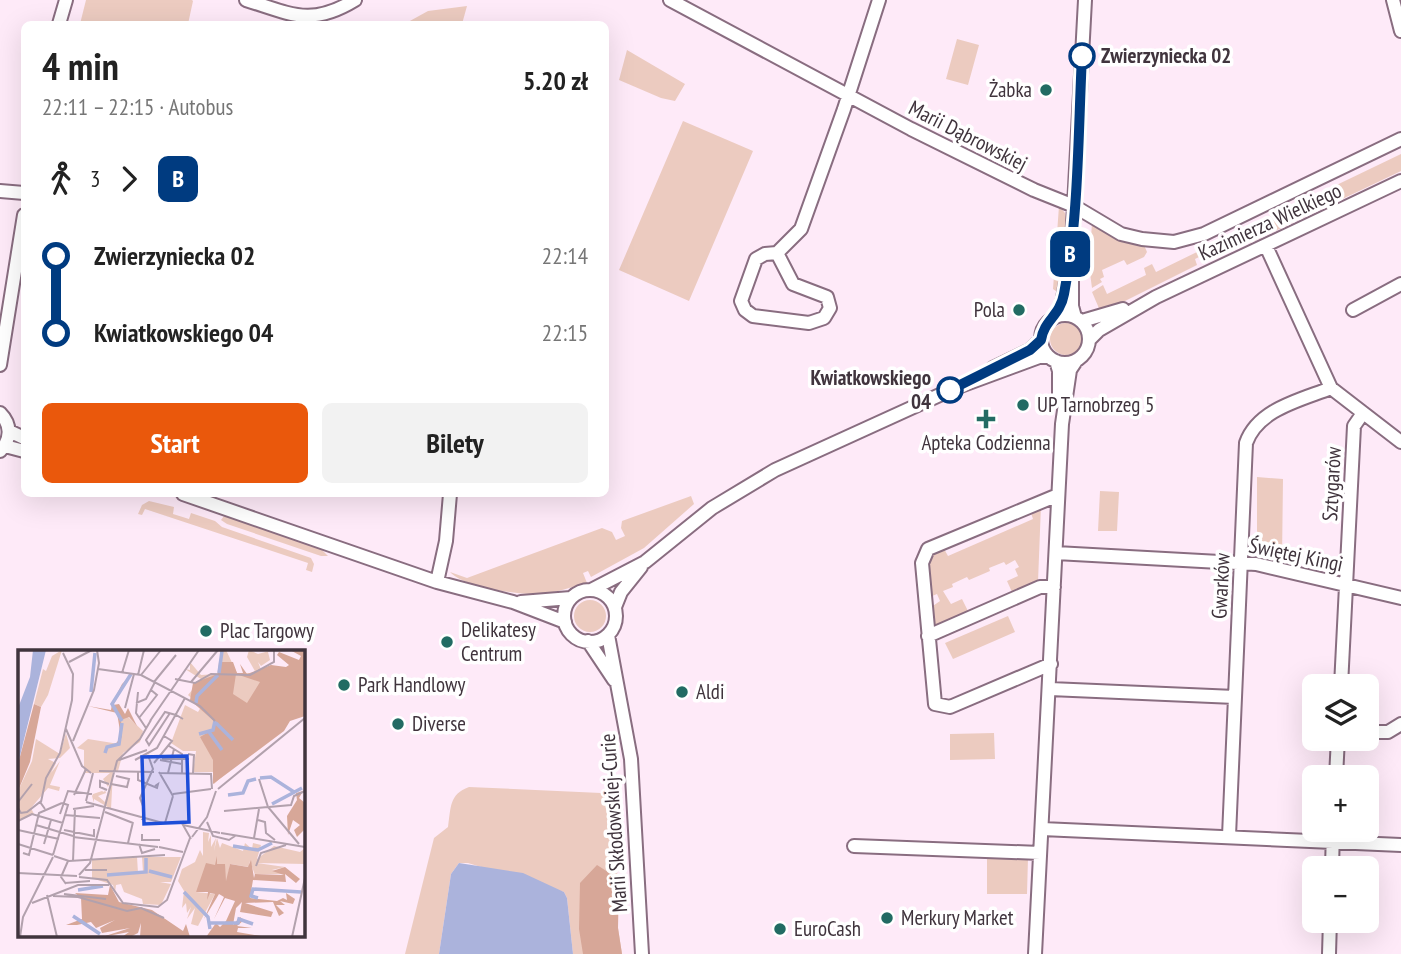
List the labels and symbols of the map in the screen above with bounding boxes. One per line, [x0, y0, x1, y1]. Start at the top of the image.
place label: Zwierzyniecka 02 [1101, 42, 1231, 69]
marker: Zwierzyniecka 02 [1069, 43, 1095, 69]
place label: Żabka [989, 76, 1032, 103]
marker: Żabka [1038, 82, 1054, 98]
street label: Marii Dąbrowskiej [904, 94, 1032, 177]
street label: Kazimierza Wielkiego [1194, 177, 1346, 266]
line badge: B [1047, 231, 1093, 277]
place label: Pola [974, 296, 1005, 323]
marker: Pola [1011, 302, 1027, 318]
place label: Kwiatkowskiego 04 [810, 364, 931, 415]
marker: Kwiatkowskiego 04 [937, 377, 963, 403]
place label: UP Tarnobrzeg 5 [1037, 391, 1154, 418]
marker: UP Tarnobrzeg 5 [1015, 397, 1031, 413]
marker: Apteka Codzienna [978, 411, 994, 427]
place label: Apteka Codzienna [921, 429, 1051, 456]
street label: Sztygarów [1316, 445, 1347, 522]
street label: Świętej Kingi [1247, 531, 1346, 578]
street label: Gwarków [1205, 552, 1236, 620]
place label: Delikatesy Centrum [461, 616, 536, 667]
place label: Plac Targowy [220, 617, 314, 644]
marker: Plac Targowy [198, 623, 214, 639]
marker: Delikatesy Centrum [439, 634, 455, 650]
inset map [18, 650, 304, 936]
place label: Park Handlowy [358, 671, 465, 698]
marker: Park Handlowy [336, 677, 352, 693]
place label: Aldi [696, 678, 724, 705]
marker: Aldi [674, 684, 690, 700]
place label: Diverse [412, 710, 466, 737]
marker: Diverse [390, 716, 406, 732]
street label: Marii Skłodowskiej-Curie [594, 733, 633, 913]
place label: Merkury Market [901, 904, 1014, 931]
marker: Merkury Market [879, 910, 895, 926]
place label: EuroCash [794, 915, 861, 942]
marker: EuroCash [772, 921, 788, 937]

